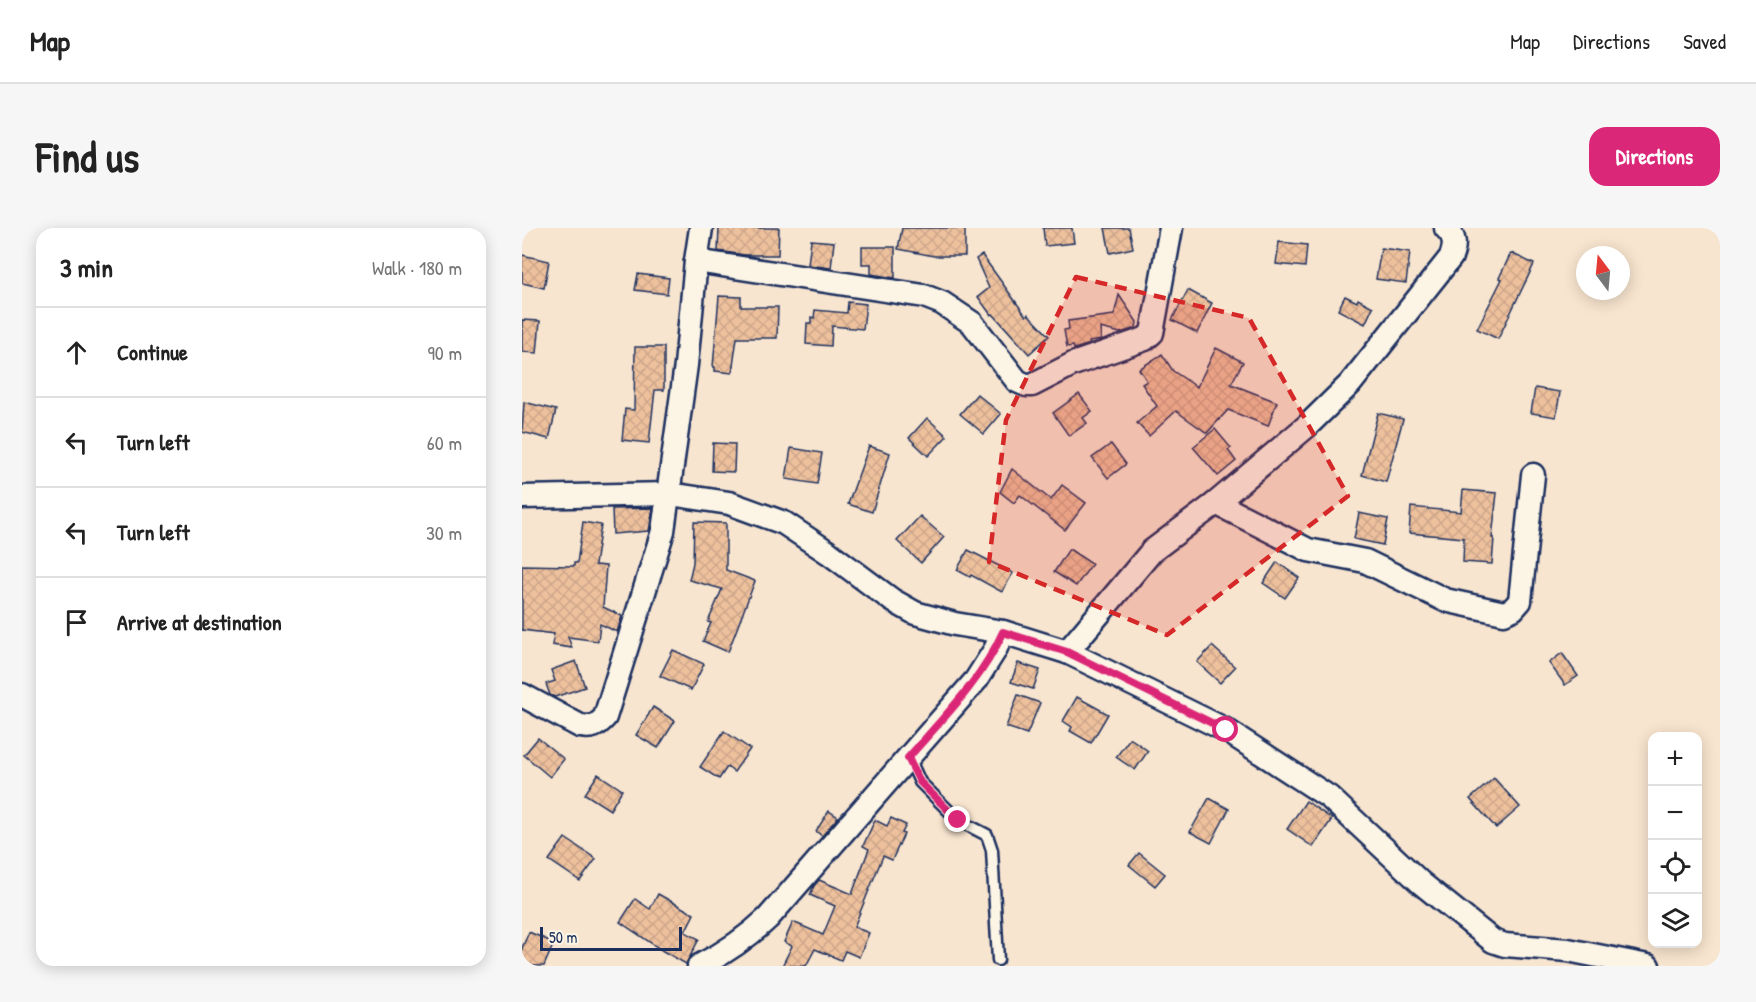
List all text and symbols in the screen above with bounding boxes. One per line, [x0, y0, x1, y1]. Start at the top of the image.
text: Map [30, 22, 70, 60]
text: Map [1510, 27, 1540, 56]
text: Directions [1573, 27, 1650, 56]
text: Saved [1683, 27, 1726, 56]
button: Directions [1589, 127, 1720, 186]
text: Find us [36, 128, 139, 185]
north arrow [1576, 246, 1630, 300]
text: 3 min [60, 250, 113, 285]
text: Walk · 180 m [372, 254, 462, 281]
icon: ahead [60, 336, 93, 369]
text: Continue [117, 337, 188, 367]
text: 90 m [428, 339, 462, 366]
icon: left [60, 426, 93, 459]
text: Turn left [117, 427, 190, 457]
text: 60 m [427, 429, 462, 456]
icon: left [60, 516, 93, 549]
text: Turn left [117, 517, 190, 547]
text: 30 m [426, 519, 462, 546]
icon: arrive [60, 606, 93, 639]
text: Arrive at destination [117, 607, 282, 637]
route start [1212, 716, 1238, 742]
map controls [1648, 732, 1702, 948]
button: + [1648, 732, 1702, 786]
button: − [1648, 786, 1702, 840]
route end [944, 806, 970, 832]
button: locate [1648, 840, 1702, 894]
button: layers [1648, 894, 1702, 948]
scale bar [540, 924, 682, 952]
text: 50 m [549, 926, 578, 948]

